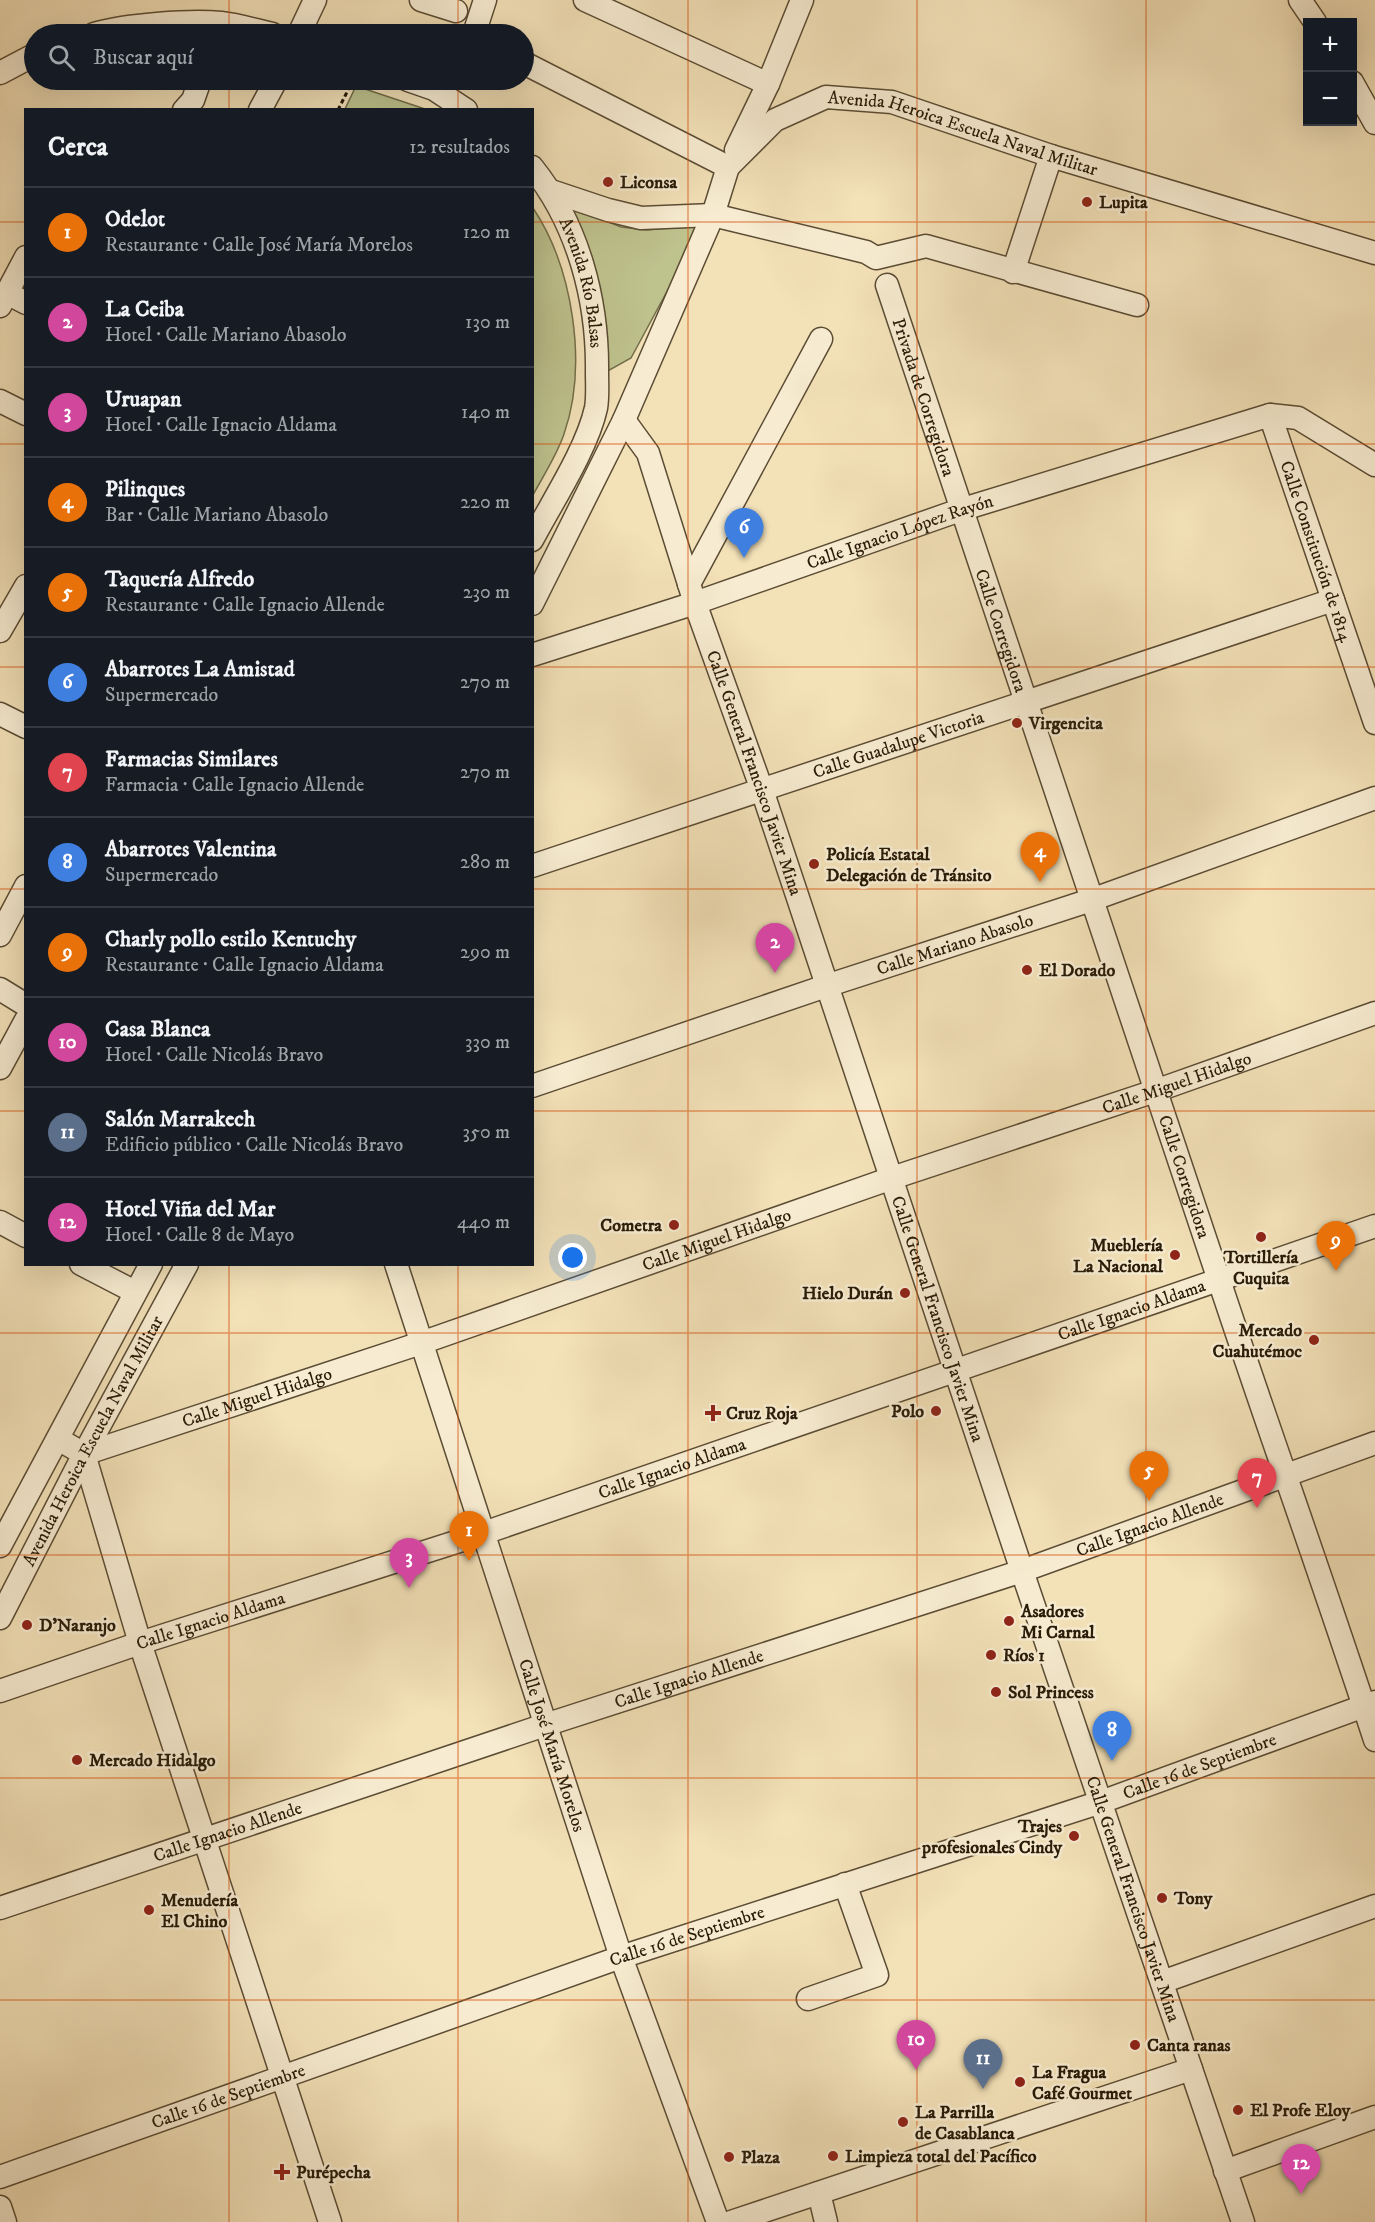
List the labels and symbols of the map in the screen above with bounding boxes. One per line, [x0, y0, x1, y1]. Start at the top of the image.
street label: Avenida Heroica Escuela Naval Militar [827, 87, 1100, 181]
place label: Liconsa [620, 172, 678, 194]
marker: Liconsa [601, 175, 615, 189]
place label: Lupita [1099, 192, 1148, 214]
marker: Lupita [1080, 195, 1094, 209]
street label: Avenida Río Balsas [554, 214, 607, 349]
street label: Privada de Corregidora [887, 316, 959, 480]
street label: Calle Constitución de 1814 [1274, 458, 1357, 646]
street label: Calle Ignacio López Rayón [804, 490, 997, 575]
pin: 6 [724, 508, 764, 558]
street label: Calle Corregidora [969, 566, 1031, 696]
street label: Calle General Francisco Javier Mina [701, 648, 806, 899]
street label: Calle Guadalupe Victoria [810, 707, 987, 784]
place label: Virgencita [1028, 713, 1103, 735]
marker: Virgencita [1010, 716, 1024, 730]
pin: 4 [1020, 832, 1060, 882]
place label: Policía Estatal Delegación de Tránsito [826, 844, 992, 887]
marker: Policía Estatal Delegación de Tránsito [807, 857, 821, 871]
street label: Calle Mariano Abasolo [874, 909, 1036, 981]
pin: 2 [756, 924, 794, 973]
place label: El Dorado [1039, 960, 1115, 982]
marker: El Dorado [1020, 963, 1034, 977]
street label: Calle Miguel Hidalgo [1100, 1048, 1255, 1120]
street label: Calle Corregidora [1153, 1112, 1215, 1242]
street label: Calle General Francisco Javier Mina [886, 1193, 988, 1445]
street label: Calle Miguel Hidalgo [639, 1204, 795, 1277]
place label: Cometra [600, 1215, 662, 1237]
marker: Cometra [667, 1218, 681, 1232]
pin: 9 [1316, 1222, 1356, 1271]
marker: Tortillería Cuquita [1254, 1230, 1268, 1244]
place label: Mueblería La Nacional [1073, 1235, 1164, 1278]
your location [558, 1243, 587, 1272]
place label: Tortillería Cuquita [1223, 1247, 1299, 1290]
marker: Mueblería La Nacional [1168, 1248, 1182, 1262]
street label: Calle Ignacio Aldama [1055, 1275, 1209, 1346]
place label: Hielo Durán [802, 1283, 894, 1305]
marker: Hielo Durán [898, 1286, 912, 1300]
street label: Avenida Heroica Escuela Naval Militar [18, 1312, 169, 1570]
place label: Mercado Cuahutémoc [1212, 1320, 1302, 1363]
marker: Mercado Cuahutémoc [1307, 1333, 1321, 1347]
street label: Calle Miguel Hidalgo [179, 1363, 335, 1433]
place label: Polo [891, 1401, 924, 1423]
place label: Cruz Roja [726, 1403, 798, 1425]
marker: Cruz Roja [704, 1404, 722, 1422]
marker: Polo [929, 1404, 943, 1418]
street label: Calle Ignacio Aldama [596, 1433, 749, 1505]
pin: 5 [1130, 1452, 1168, 1501]
pin: 7 [1238, 1458, 1276, 1508]
street label: Calle Ignacio Allende [1073, 1489, 1227, 1562]
pin: 1 [450, 1512, 488, 1561]
pin: 3 [390, 1538, 428, 1588]
street label: Calle Ignacio Aldama [134, 1587, 288, 1655]
place label: Asadores Mi Carnal [1020, 1601, 1095, 1644]
marker: Asadores Mi Carnal [1002, 1614, 1016, 1628]
place label: D'Naranjo [39, 1615, 116, 1637]
marker: D'Naranjo [20, 1618, 34, 1632]
street label: Calle Ignacio Allende [612, 1645, 766, 1714]
place label: Ríos 1 [1003, 1645, 1045, 1667]
marker: Ríos 1 [984, 1648, 998, 1662]
street label: Calle José María Morelos [513, 1656, 590, 1835]
place label: Sol Princess [1008, 1682, 1094, 1704]
marker: Sol Princess [989, 1685, 1003, 1699]
pin: 8 [1092, 1712, 1132, 1761]
street label: Calle 16 de Septiembre [1120, 1729, 1279, 1805]
place label: Mercado Hidalgo [89, 1750, 216, 1772]
marker: Mercado Hidalgo [70, 1753, 84, 1767]
street label: Calle General Francisco Javier Mina [1080, 1773, 1184, 2025]
street label: Calle Ignacio Allende [151, 1797, 305, 1868]
place label: Trajes profesionales Cindy [921, 1816, 1062, 1859]
marker: Trajes profesionales Cindy [1067, 1829, 1081, 1843]
place label: Tony [1173, 1888, 1213, 1910]
place label: Menudería El Chino [161, 1890, 238, 1933]
marker: Tony [1155, 1891, 1169, 1905]
street label: Calle 16 de Septiembre [607, 1901, 767, 1972]
marker: Menudería El Chino [142, 1903, 156, 1917]
pin: 10 [896, 2020, 936, 2070]
place label: Canta ranas [1147, 2035, 1231, 2057]
marker: Canta ranas [1128, 2038, 1142, 2052]
pin: 11 [964, 2040, 1002, 2089]
street label: Calle 16 de Septiembre [149, 2060, 308, 2134]
place label: La Fragua Café Gourmet [1032, 2062, 1132, 2105]
marker: La Fragua Café Gourmet [1013, 2075, 1027, 2089]
place label: El Profe Eloy [1250, 2100, 1351, 2122]
place label: La Parrilla de Casablanca [915, 2102, 1015, 2145]
marker: El Profe Eloy [1231, 2103, 1245, 2117]
marker: La Parrilla de Casablanca [896, 2115, 910, 2129]
pin: 12 [1282, 2144, 1320, 2194]
place label: Limpieza total del Pacífico [845, 2146, 1037, 2168]
place label: Plaza [741, 2147, 780, 2169]
marker: Limpieza total del Pacífico [826, 2149, 840, 2163]
marker: Plaza [722, 2150, 736, 2164]
place label: Purépecha [296, 2162, 371, 2184]
marker: Purépecha [273, 2163, 291, 2181]

